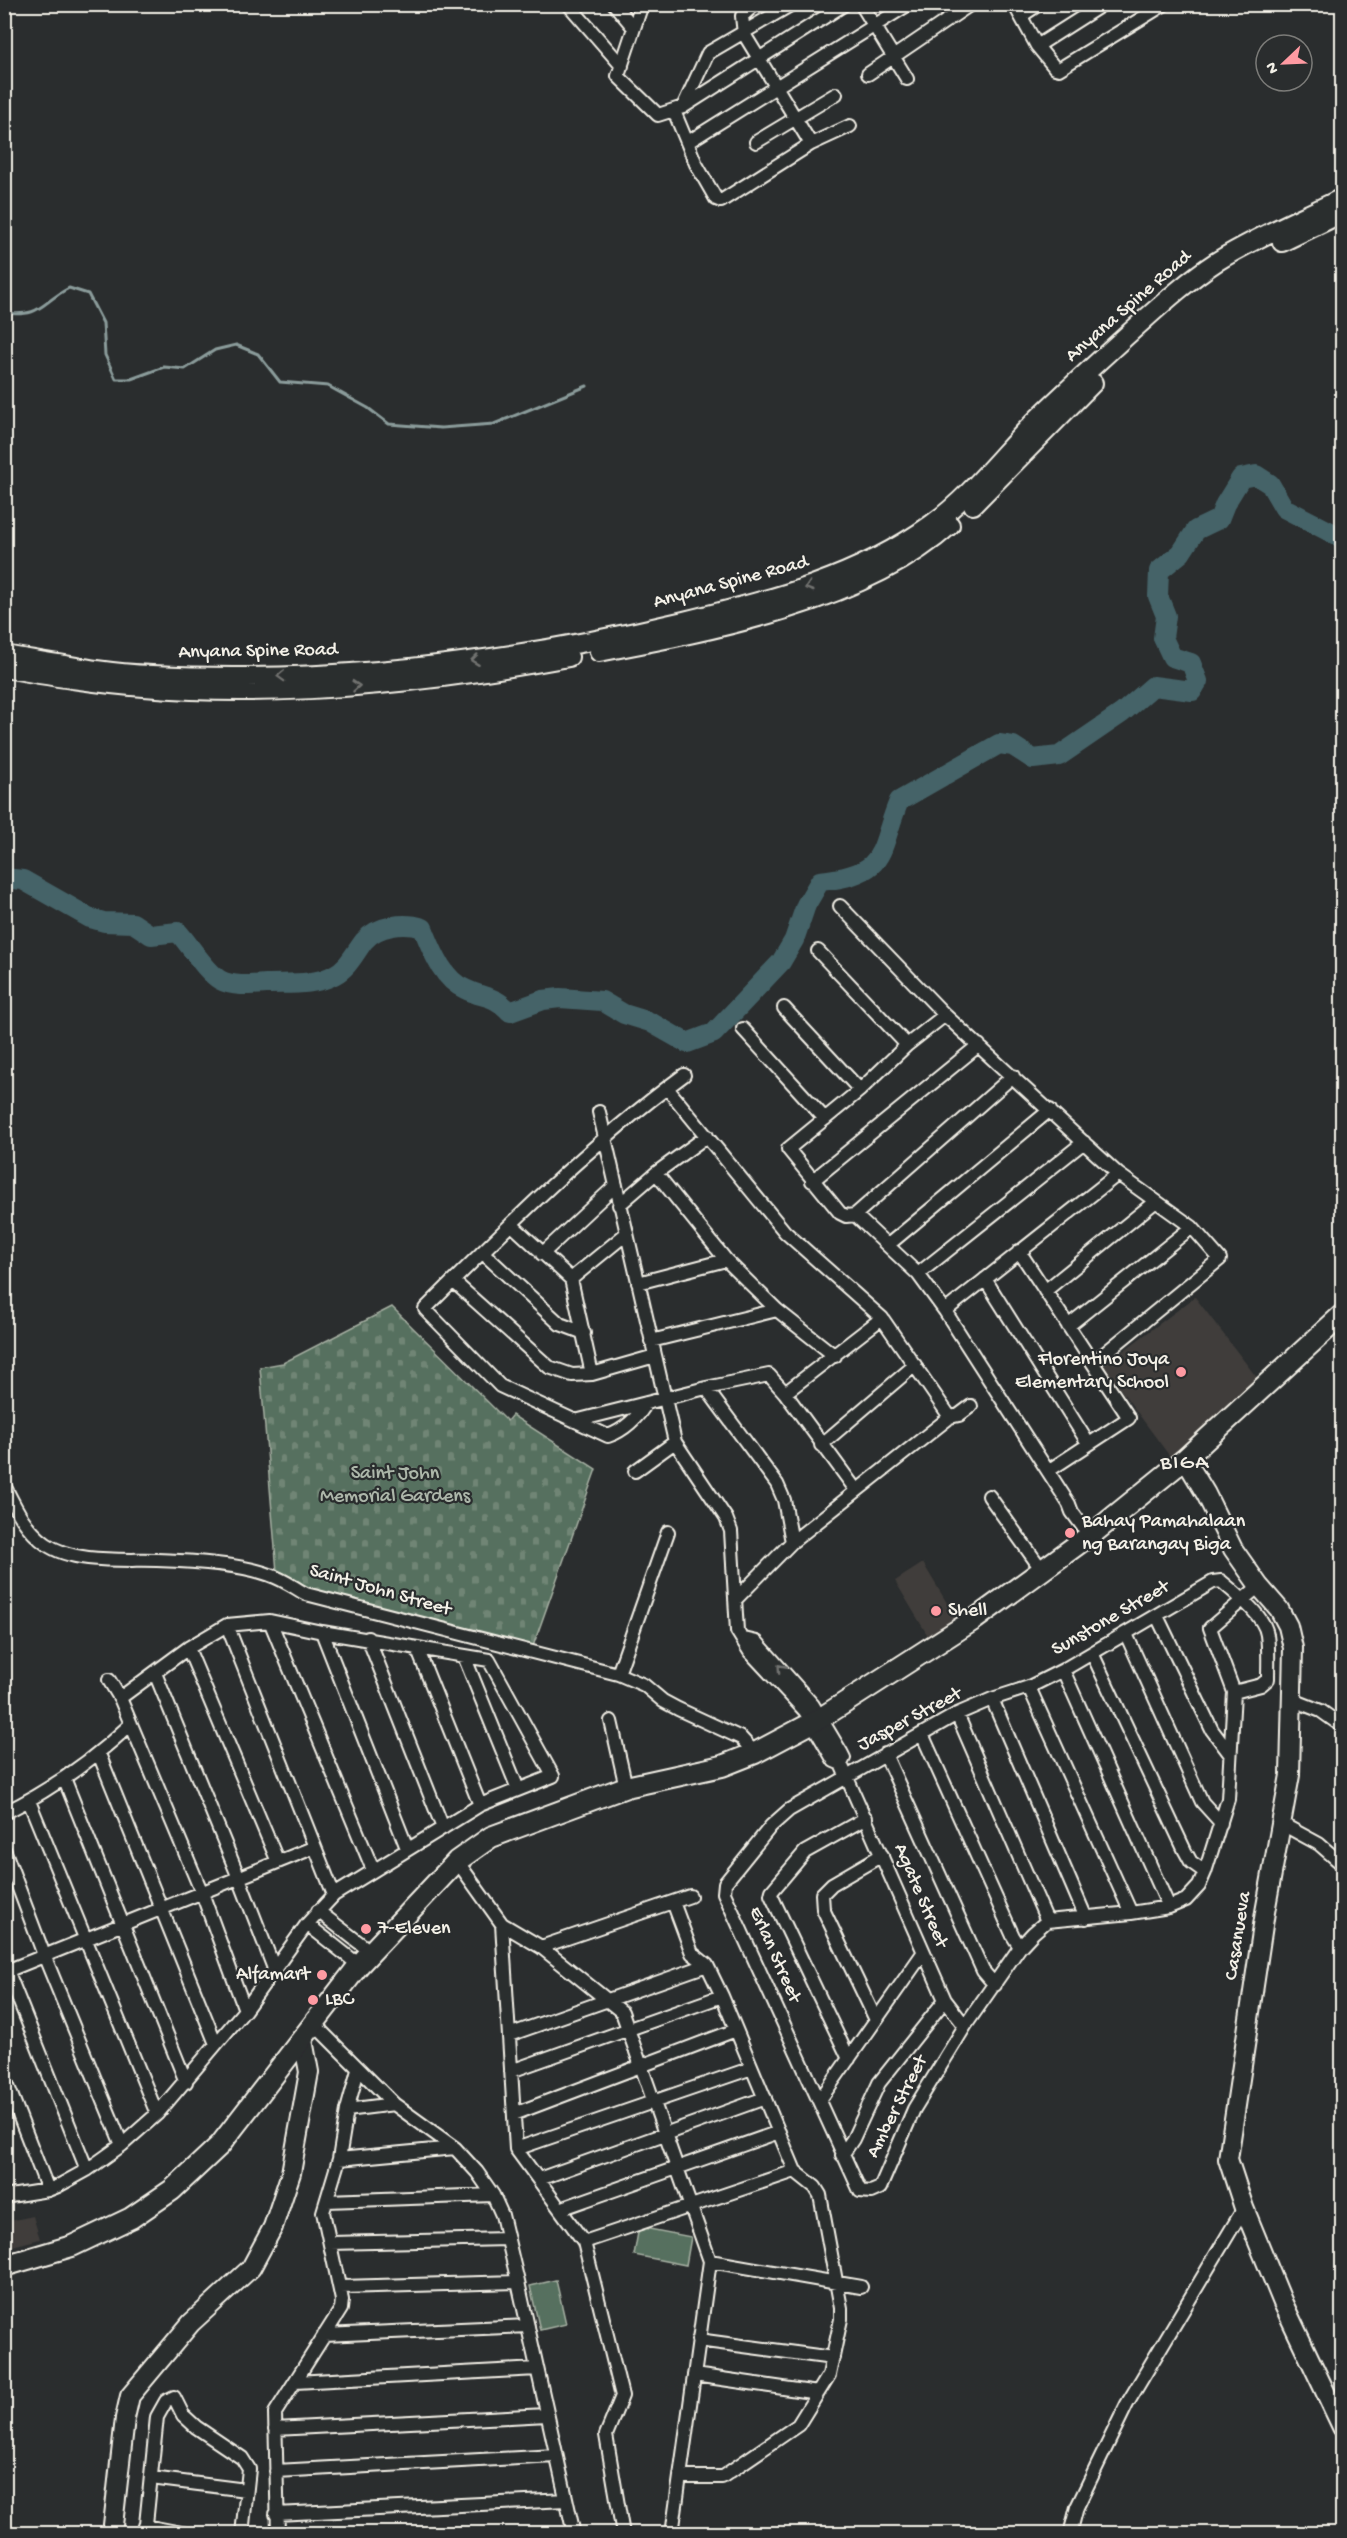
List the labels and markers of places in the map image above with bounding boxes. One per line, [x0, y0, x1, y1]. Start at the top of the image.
place label: Florentino Joya Elementary School [1015, 1349, 1170, 1395]
marker: Florentino Joya Elementary School [1174, 1365, 1188, 1379]
place label: Bahay Pamahalaan ng Barangay Biga [1081, 1511, 1246, 1557]
marker: Bahay Pamahalaan ng Barangay Biga [1063, 1526, 1077, 1540]
place label: Shell [948, 1600, 987, 1623]
marker: Shell [929, 1604, 943, 1618]
place label: 7-Eleven [377, 1918, 451, 1941]
marker: 7-Eleven [359, 1922, 373, 1936]
place label: Alfamart [236, 1964, 312, 1987]
marker: Alfamart [315, 1968, 329, 1982]
place label: LBC [325, 1989, 355, 2012]
marker: LBC [306, 1993, 320, 2007]

